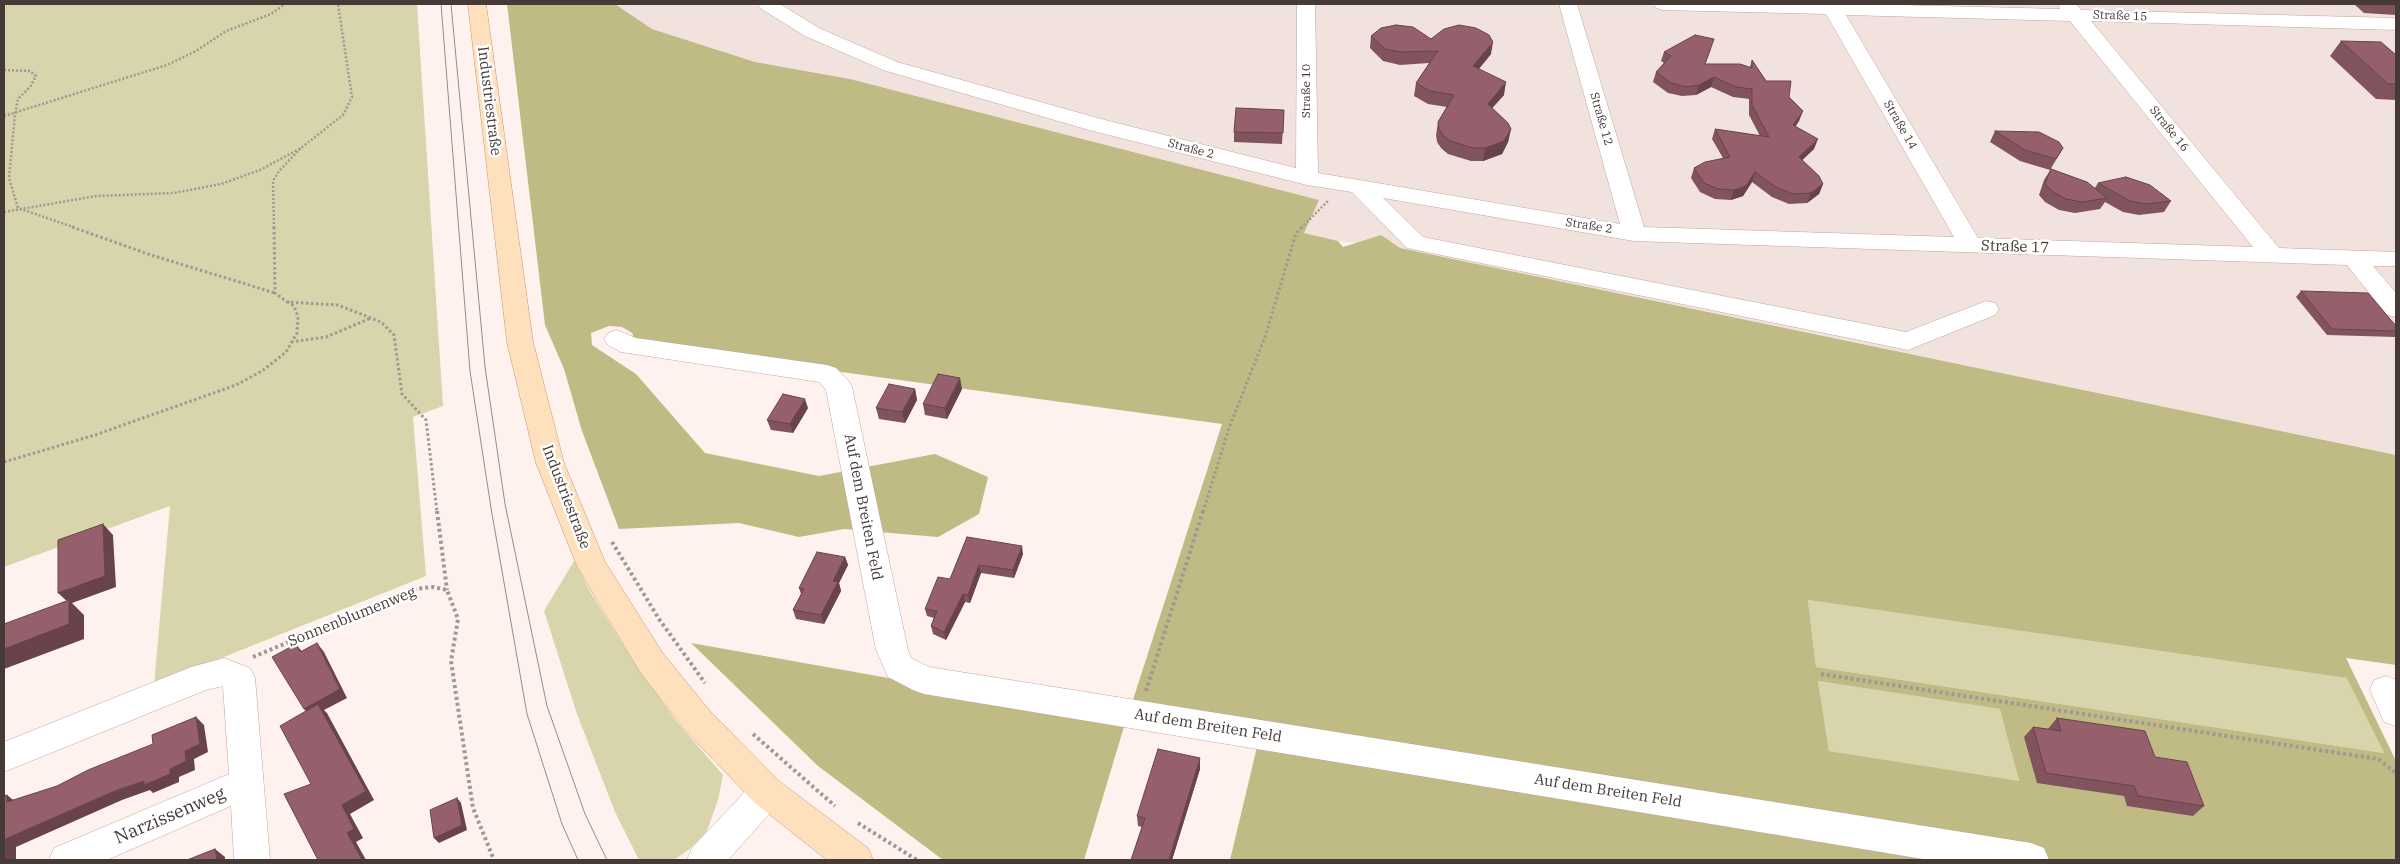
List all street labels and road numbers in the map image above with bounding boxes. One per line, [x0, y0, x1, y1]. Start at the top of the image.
street label: Straße 15 [2093, 8, 2147, 24]
street label: Industriestraße [473, 45, 505, 157]
street label: Straße 10 [1300, 64, 1314, 118]
street label: Straße 12 [1587, 91, 1615, 147]
street label: Straße 14 [1880, 98, 1920, 152]
street label: Straße 16 [2146, 103, 2192, 155]
street label: Straße 2 [1166, 136, 1216, 162]
street label: Straße 2 [1565, 215, 1613, 237]
street label: Straße 17 [1981, 237, 2049, 257]
street label: Auf dem Breiten Feld [840, 432, 886, 582]
street label: Industriestraße [538, 442, 594, 552]
street label: Sonnenblumenweg [285, 583, 419, 651]
street label: Auf dem Breiten Feld [1133, 705, 1283, 747]
street label: Auf dem Breiten Feld [1533, 770, 1683, 812]
street label: Narzissenweg [111, 783, 229, 849]

